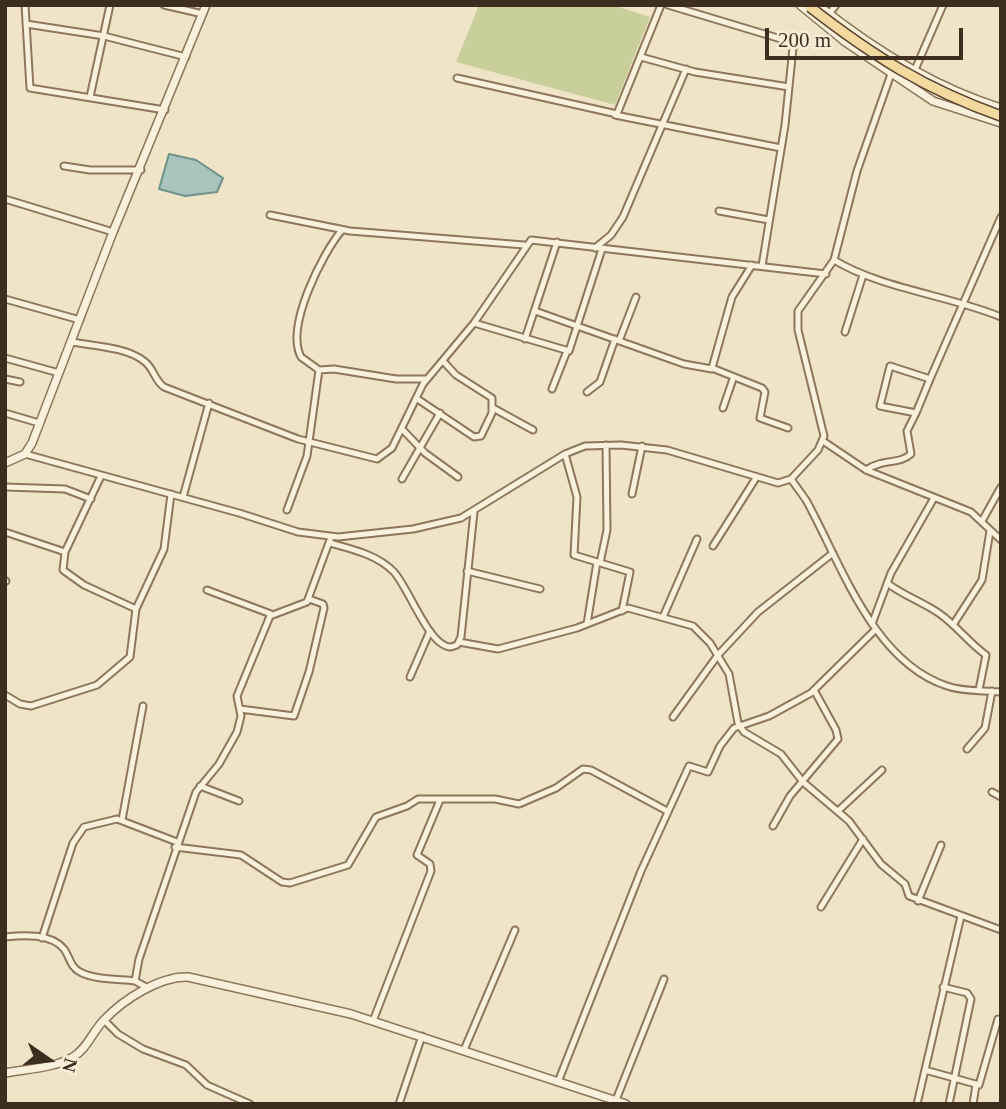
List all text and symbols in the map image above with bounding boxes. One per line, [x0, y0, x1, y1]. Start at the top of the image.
scale bar [768, 14, 966, 58]
text: 200 m [778, 28, 831, 52]
north arrow [14, 1025, 84, 1095]
text: N [58, 1056, 82, 1074]

